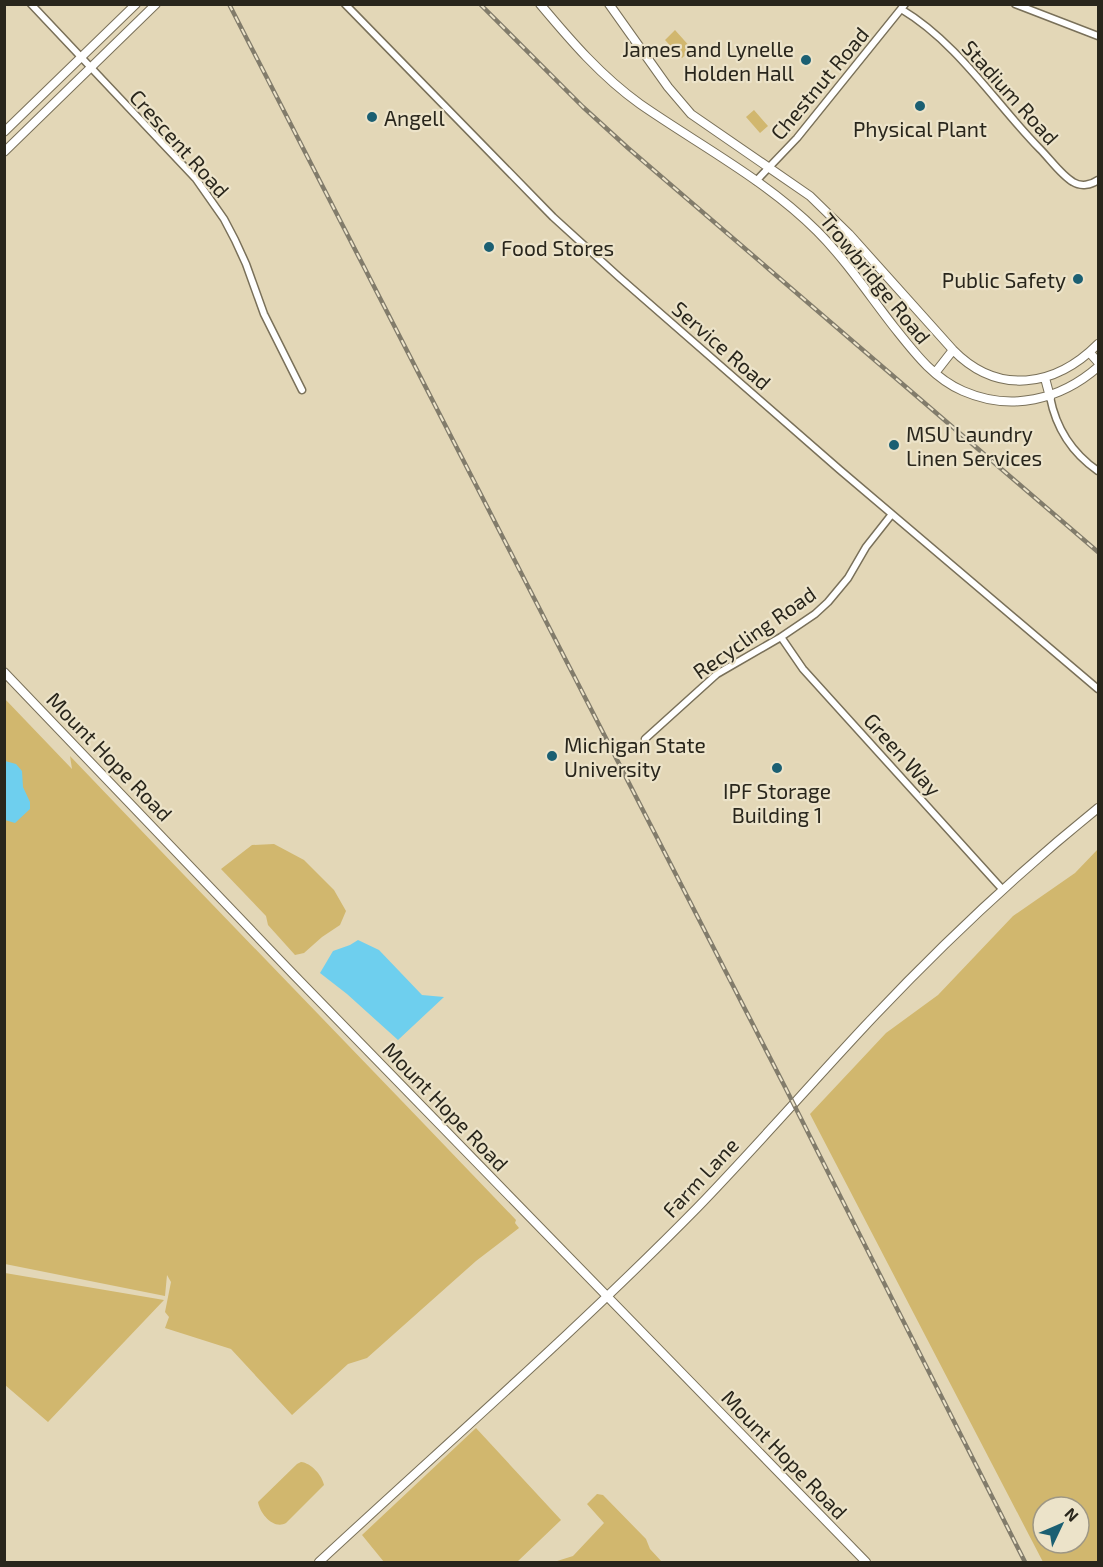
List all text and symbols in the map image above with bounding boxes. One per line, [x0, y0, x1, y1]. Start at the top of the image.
street label: Chestnut Road [765, 22, 873, 144]
street label: Stadium Road [958, 35, 1064, 149]
place label: James and Lynelle Holden Hall [622, 36, 795, 85]
marker: James and Lynelle Holden Hall [799, 53, 813, 67]
street label: Crescent Road [125, 84, 235, 202]
marker: Physical Plant [913, 99, 927, 113]
place label: Angell [384, 105, 445, 130]
marker: Angell [365, 110, 379, 124]
place label: Physical Plant [853, 116, 987, 141]
street label: Trowbridge Road [816, 208, 936, 348]
place label: Food Stores [501, 235, 614, 260]
marker: Food Stores [482, 240, 496, 254]
place label: Public Safety [942, 267, 1066, 292]
marker: Public Safety [1071, 272, 1085, 286]
street label: Service Road [668, 295, 776, 395]
place label: MSU Laundry Linen Services [906, 421, 1042, 470]
marker: MSU Laundry Linen Services [887, 438, 901, 452]
street label: Recycling Road [688, 580, 820, 684]
street label: Mount Hope Road [42, 686, 178, 826]
street label: Green Way [859, 707, 947, 801]
place label: Michigan State University [564, 732, 706, 781]
marker: Michigan State University [545, 749, 559, 763]
marker: IPF Storage Building 1 [770, 761, 784, 775]
place label: IPF Storage Building 1 [723, 778, 831, 827]
street label: Mount Hope Road [378, 1036, 514, 1176]
street label: Farm Lane [657, 1132, 743, 1222]
street label: Mount Hope Road [717, 1384, 853, 1524]
north arrow [1031, 1495, 1091, 1555]
text: N [1061, 1503, 1083, 1525]

